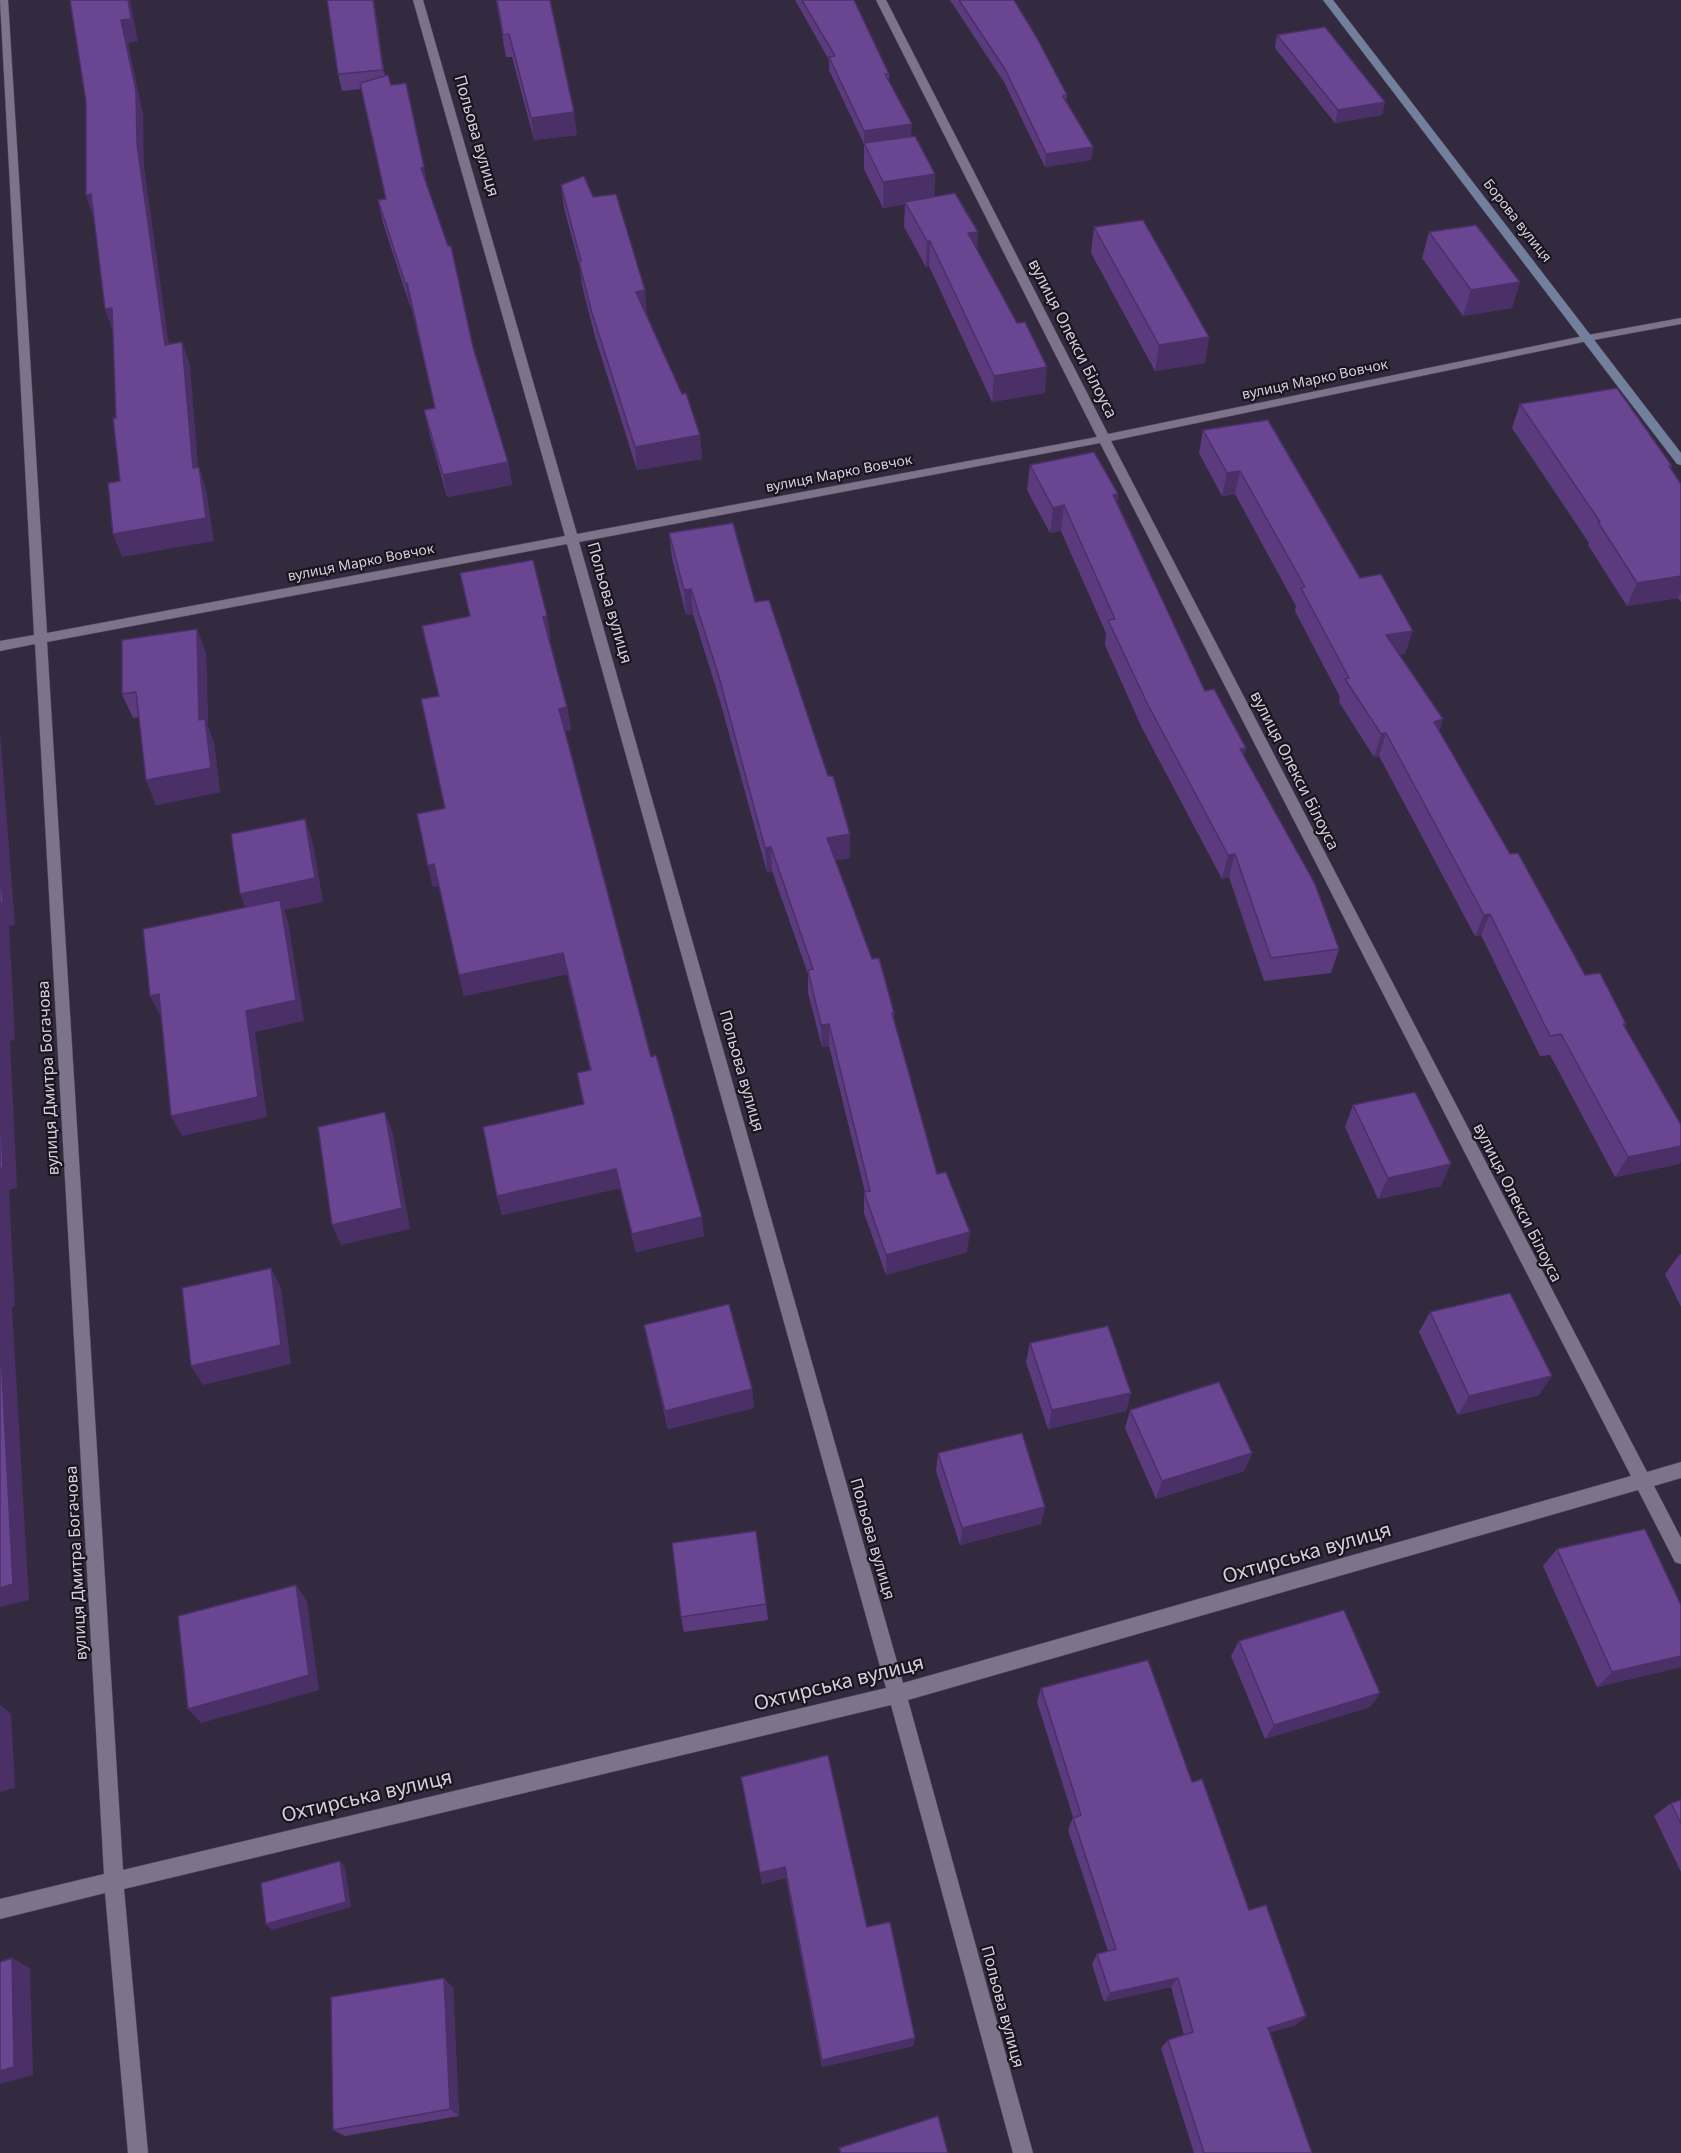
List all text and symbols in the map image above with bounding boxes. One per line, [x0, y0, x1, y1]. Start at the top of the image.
street label: Польова вулиця [449, 73, 503, 199]
street label: Борова вулиця [1479, 176, 1555, 266]
street label: вулиця Олекси Білоуса [1024, 256, 1120, 422]
street label: вулиця Марко Вовчок [1240, 356, 1390, 404]
street label: вулиця Марко Вовчок [764, 452, 914, 496]
street label: Польова вулиця [582, 540, 636, 666]
street label: вулиця Марко Вовчок [286, 541, 436, 585]
street label: вулиця Олекси Білоуса [1246, 688, 1342, 854]
street label: вулиця Дмитра Богачова [34, 980, 64, 1176]
street label: Польова вулиця [714, 1008, 768, 1134]
street label: вулиця Олекси Білоуса [1469, 1120, 1565, 1286]
street label: вулиця Дмитра Богачова [62, 1465, 92, 1661]
street label: Польова вулиця [845, 1476, 899, 1602]
street label: Охтирська вулиця [1220, 1518, 1394, 1590]
street label: Охтирська вулиця [751, 1651, 927, 1717]
street label: Охтирська вулиця [279, 1766, 455, 1828]
street label: Польова вулиця [976, 1944, 1028, 2070]

